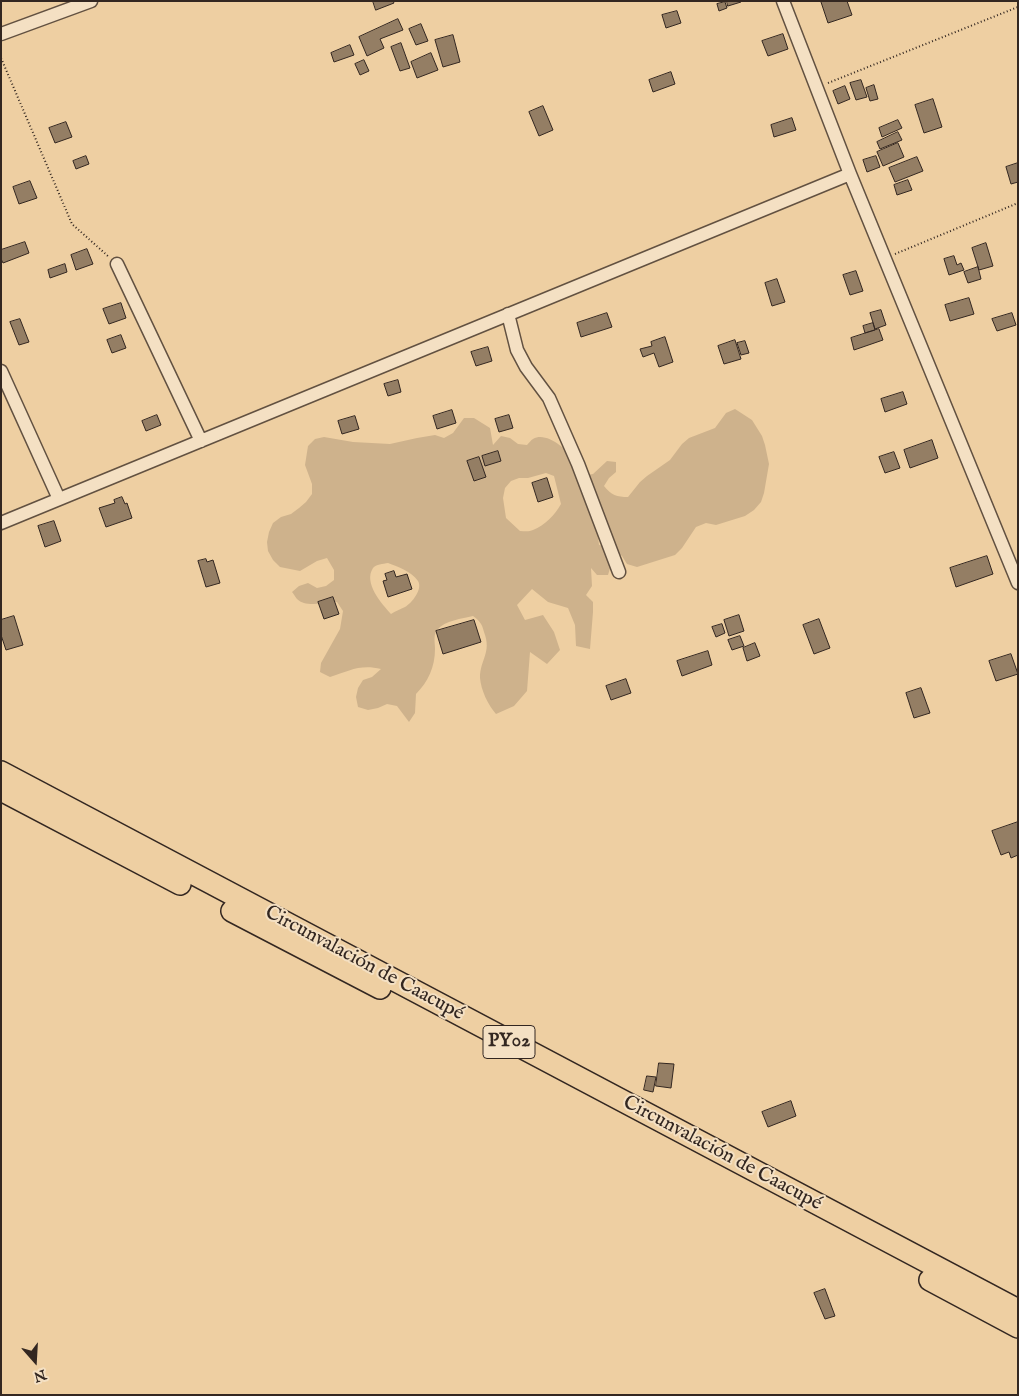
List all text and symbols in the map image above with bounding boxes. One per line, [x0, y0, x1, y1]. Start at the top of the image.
street label: Circunvalación de Caacupé [260, 901, 468, 1027]
road number: PY02 [483, 1026, 535, 1058]
street label: Circunvalación de Caacupé [618, 1091, 826, 1217]
north arrow [10, 1336, 60, 1386]
text: N [31, 1365, 49, 1386]

